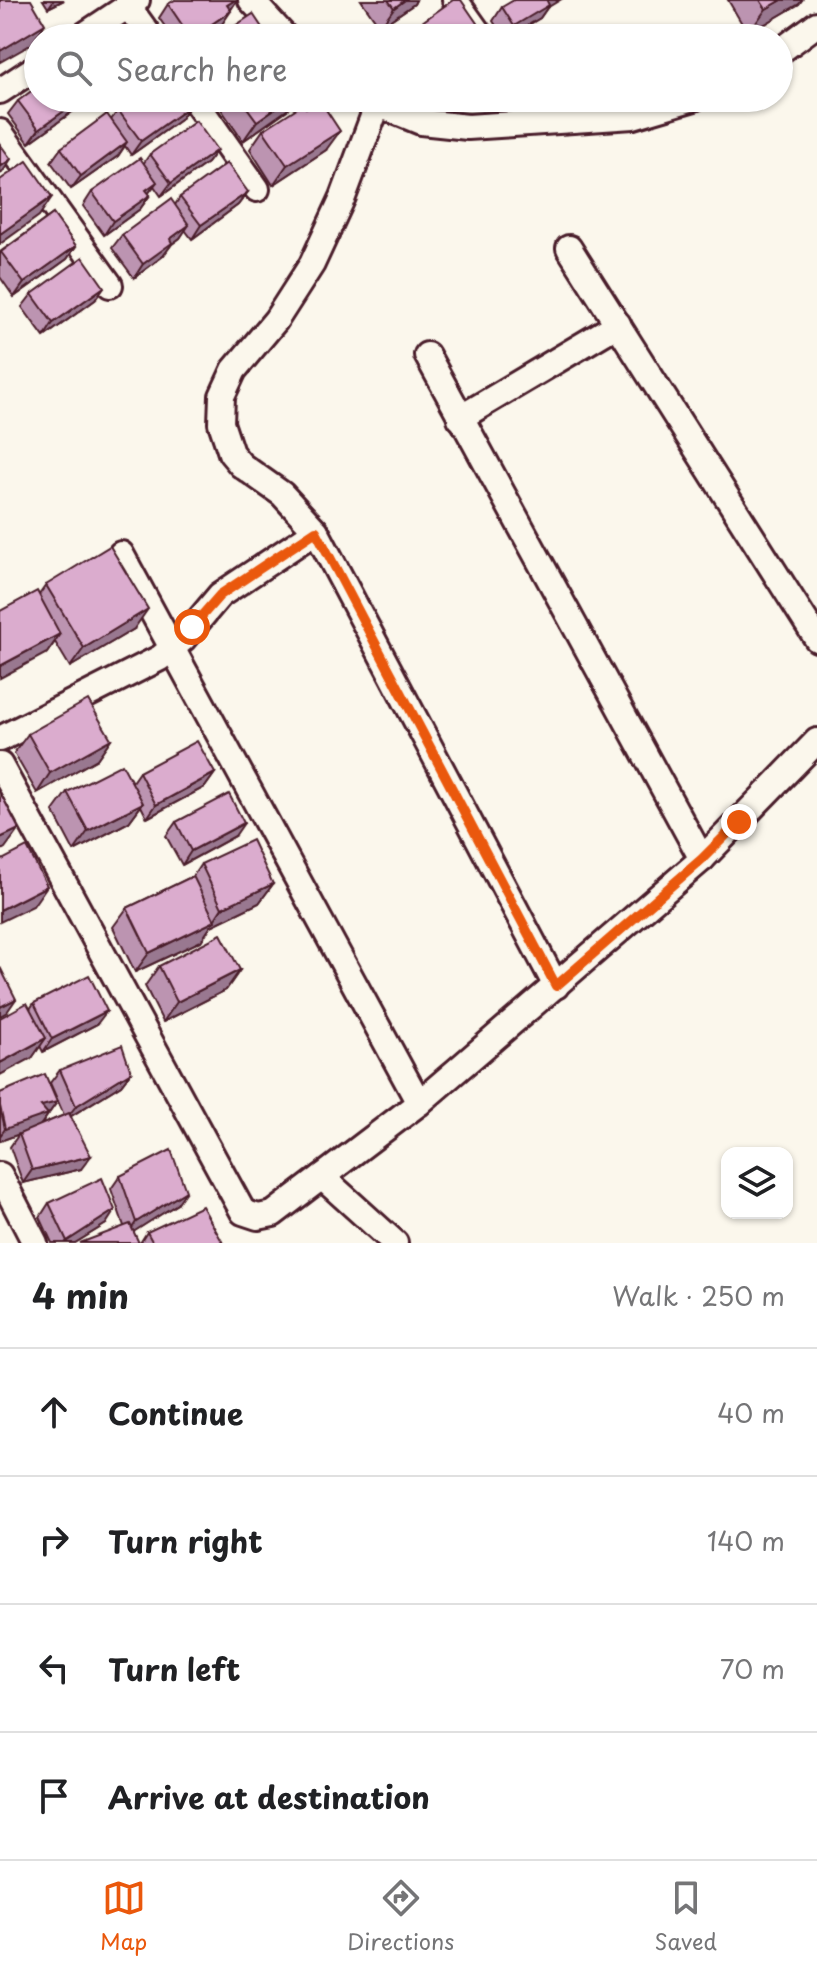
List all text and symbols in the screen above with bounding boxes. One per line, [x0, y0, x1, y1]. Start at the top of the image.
search box [24, 24, 793, 112]
icon: search [52, 46, 96, 90]
text: Search here [116, 46, 288, 91]
route start [174, 609, 210, 645]
route end [721, 804, 757, 840]
map controls [721, 1147, 793, 1219]
button: layers [721, 1147, 793, 1219]
text: 4 min [32, 1269, 129, 1321]
text: Walk · 250 m [612, 1276, 785, 1315]
icon: ahead [32, 1390, 76, 1434]
text: Continue [108, 1390, 243, 1435]
text: 40 m [717, 1393, 785, 1432]
icon: right [32, 1518, 76, 1562]
text: Turn right [108, 1518, 263, 1563]
text: 140 m [707, 1521, 785, 1560]
icon: left [32, 1646, 76, 1690]
text: Turn left [108, 1646, 240, 1691]
text: 70 m [720, 1649, 785, 1688]
icon: arrive [32, 1774, 76, 1818]
text: Arrive at destination [108, 1774, 430, 1819]
tab: Map [100, 1876, 147, 1957]
tab: Directions [347, 1876, 454, 1957]
tab: Saved [654, 1876, 717, 1957]

